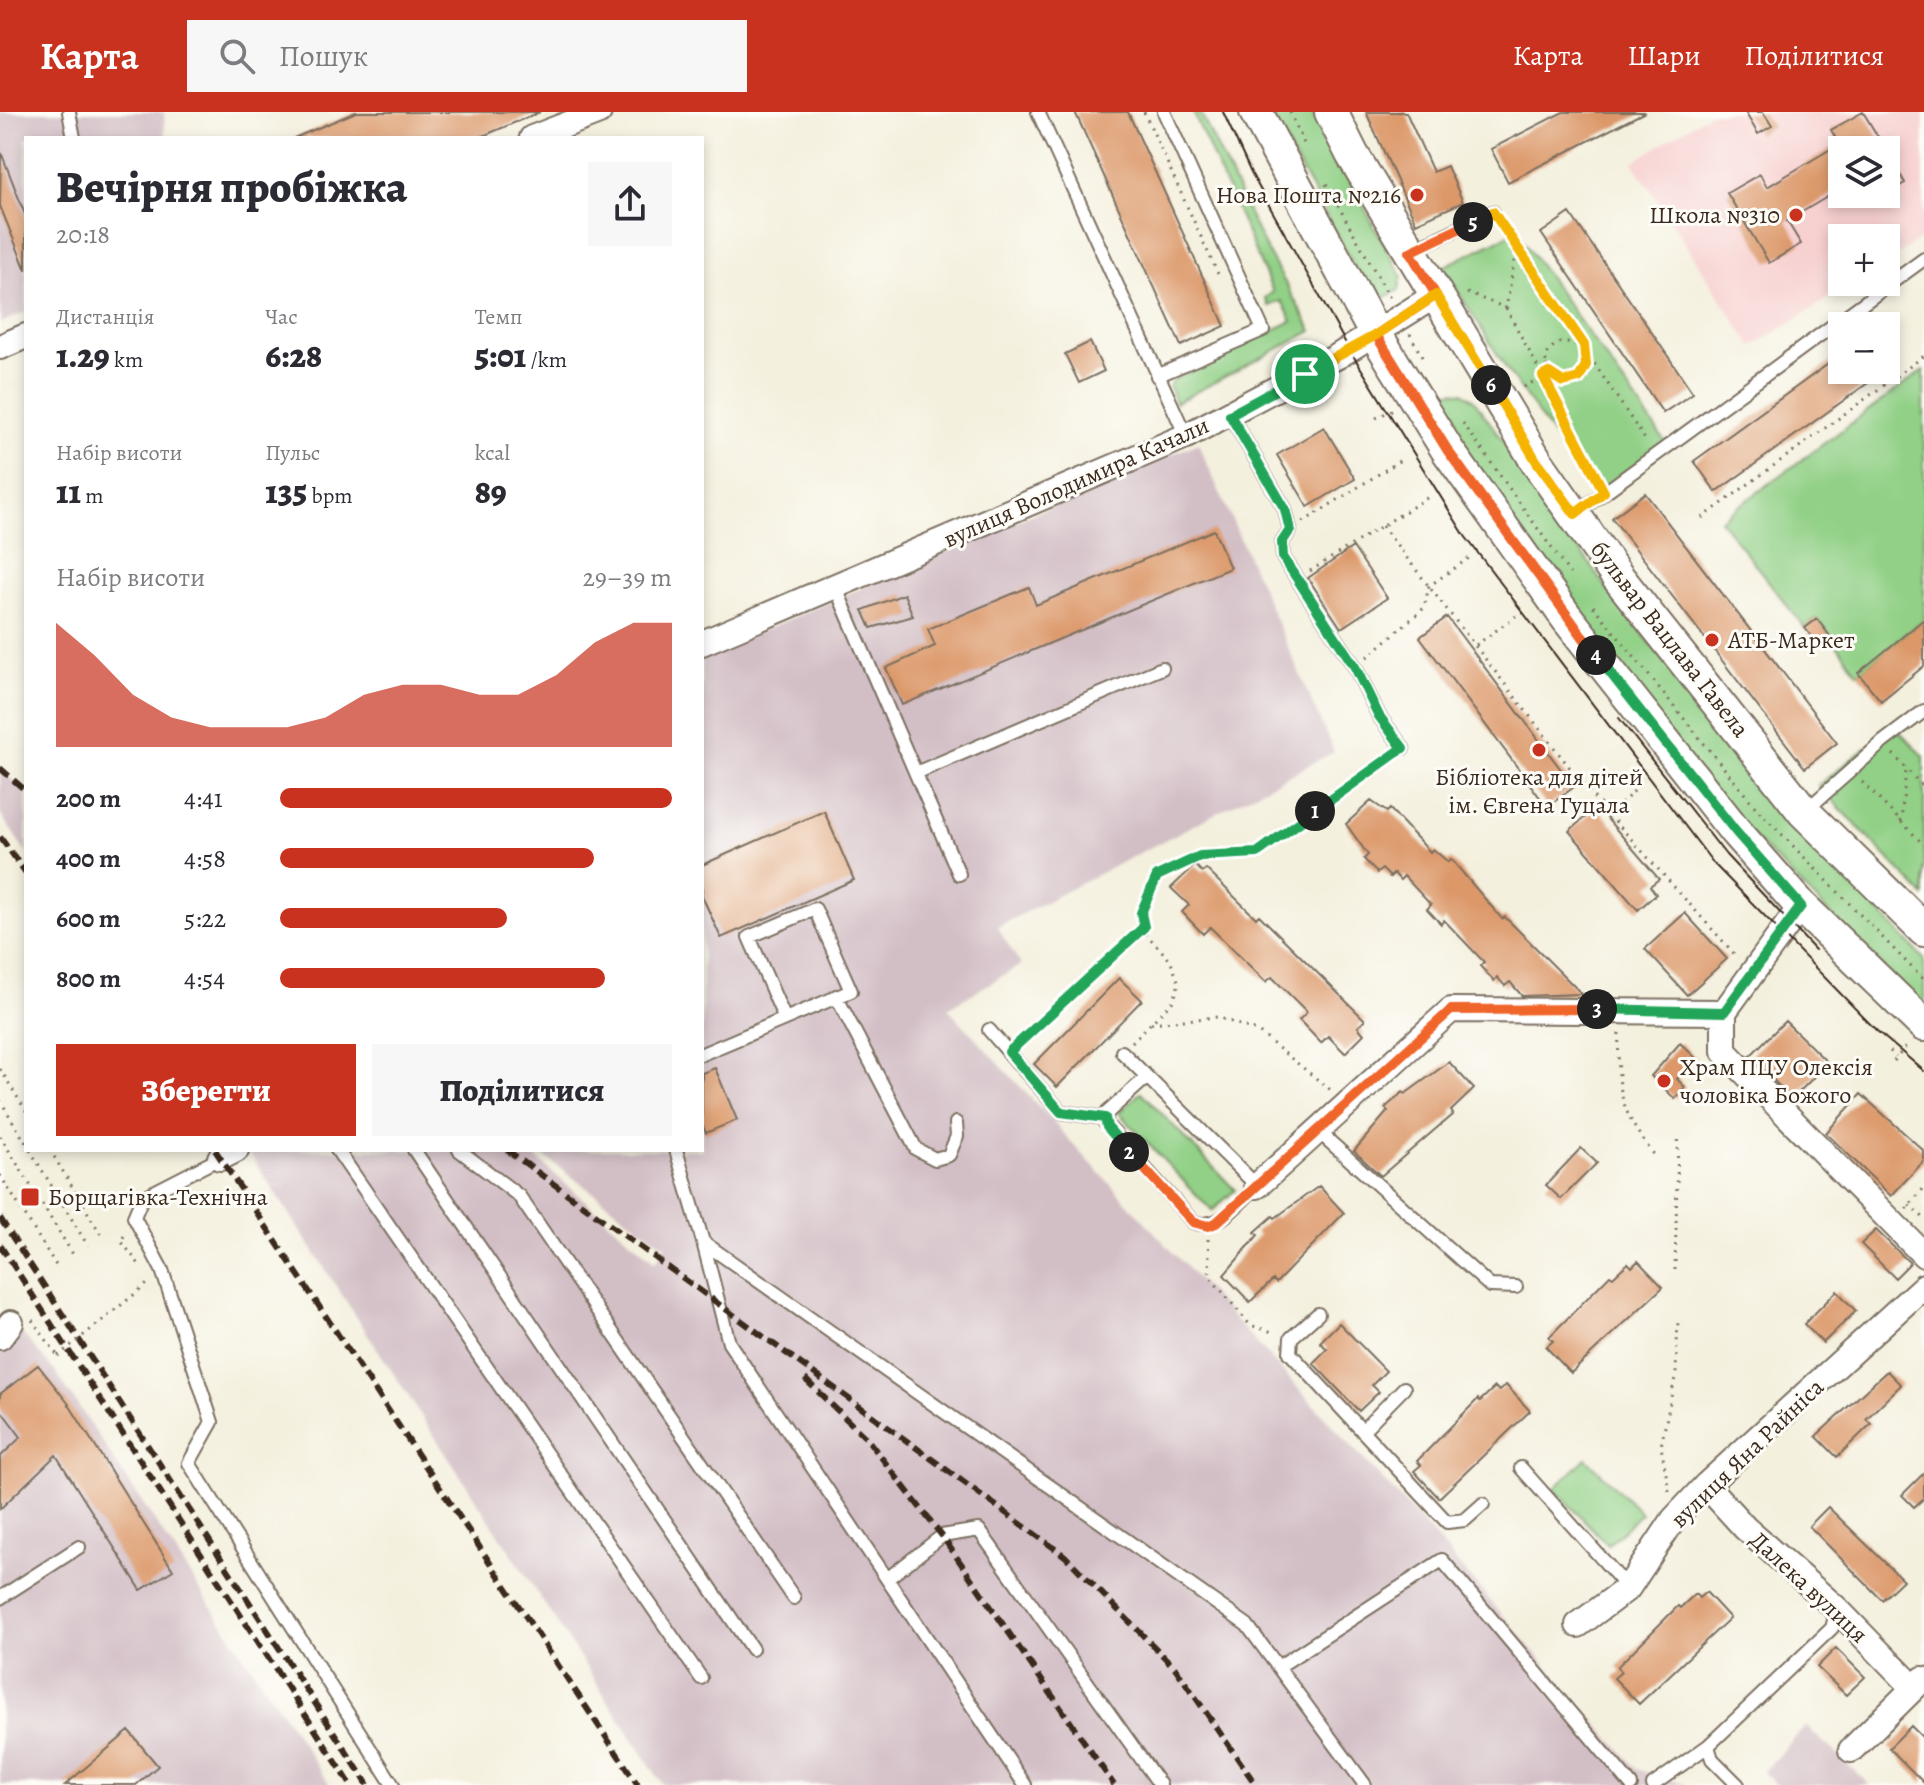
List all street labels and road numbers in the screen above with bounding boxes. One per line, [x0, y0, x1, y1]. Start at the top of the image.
street label: вулиця Володимира Качали [938, 409, 1214, 555]
street label: бульвар Вацлава Гавела [1583, 534, 1757, 744]
street label: вулиця Яна Райніса [1663, 1371, 1831, 1535]
street label: Далека вулиця [1743, 1524, 1875, 1650]

